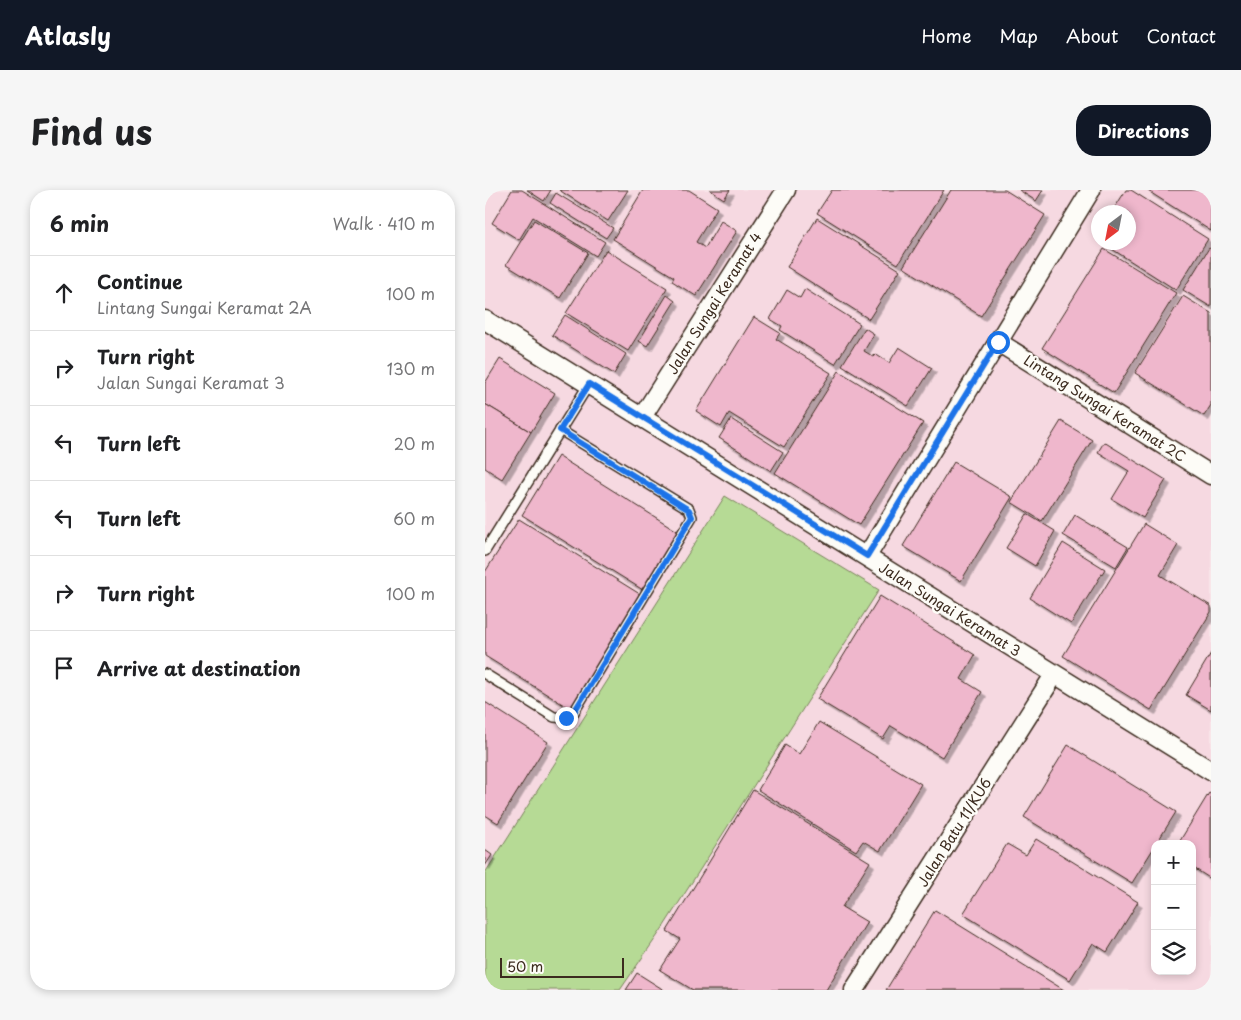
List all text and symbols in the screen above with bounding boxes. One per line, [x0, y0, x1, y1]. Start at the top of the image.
text: Atlasly [25, 17, 111, 53]
text: Home [921, 22, 971, 49]
text: Map [999, 22, 1038, 49]
text: About [1066, 22, 1118, 49]
text: Contact [1146, 22, 1216, 49]
text: Find us [30, 104, 152, 157]
button: Directions [1076, 105, 1211, 156]
north arrow [1091, 205, 1136, 250]
text: 6 min [50, 207, 109, 239]
text: Walk · 410 m [333, 211, 435, 235]
street label: Jalan Sungai Keramat 4 [662, 228, 766, 378]
text: Continue [97, 267, 183, 295]
icon: ahead [50, 279, 78, 307]
text: 100 m [386, 281, 435, 305]
text: Lintang Sungai Keramat 2A [97, 295, 312, 319]
route start [987, 331, 1010, 354]
text: Turn right [97, 342, 195, 370]
street label: Lintang Sungai Keramat 2C [1020, 349, 1190, 467]
icon: right [50, 354, 78, 382]
text: 130 m [387, 356, 435, 380]
text: Jalan Sungai Keramat 3 [97, 370, 285, 394]
icon: left [50, 429, 78, 457]
text: Turn left [97, 429, 181, 457]
text: 20 m [394, 431, 435, 455]
icon: left [50, 504, 78, 532]
text: Turn left [97, 504, 181, 532]
text: 60 m [393, 506, 435, 530]
street label: Jalan Sungai Keramat 3 [875, 557, 1025, 661]
icon: right [50, 579, 78, 607]
text: Turn right [97, 579, 195, 607]
text: 100 m [386, 581, 435, 605]
icon: arrive [50, 654, 78, 682]
text: Arrive at destination [97, 654, 301, 682]
route end [555, 707, 578, 730]
street label: Jalan Batu 11/KU6 [912, 773, 996, 891]
map controls [1151, 840, 1196, 975]
button: + [1151, 840, 1196, 885]
button: − [1151, 885, 1196, 930]
button: layers [1151, 930, 1196, 975]
scale bar [500, 955, 624, 978]
text: 50 m [507, 956, 543, 977]

